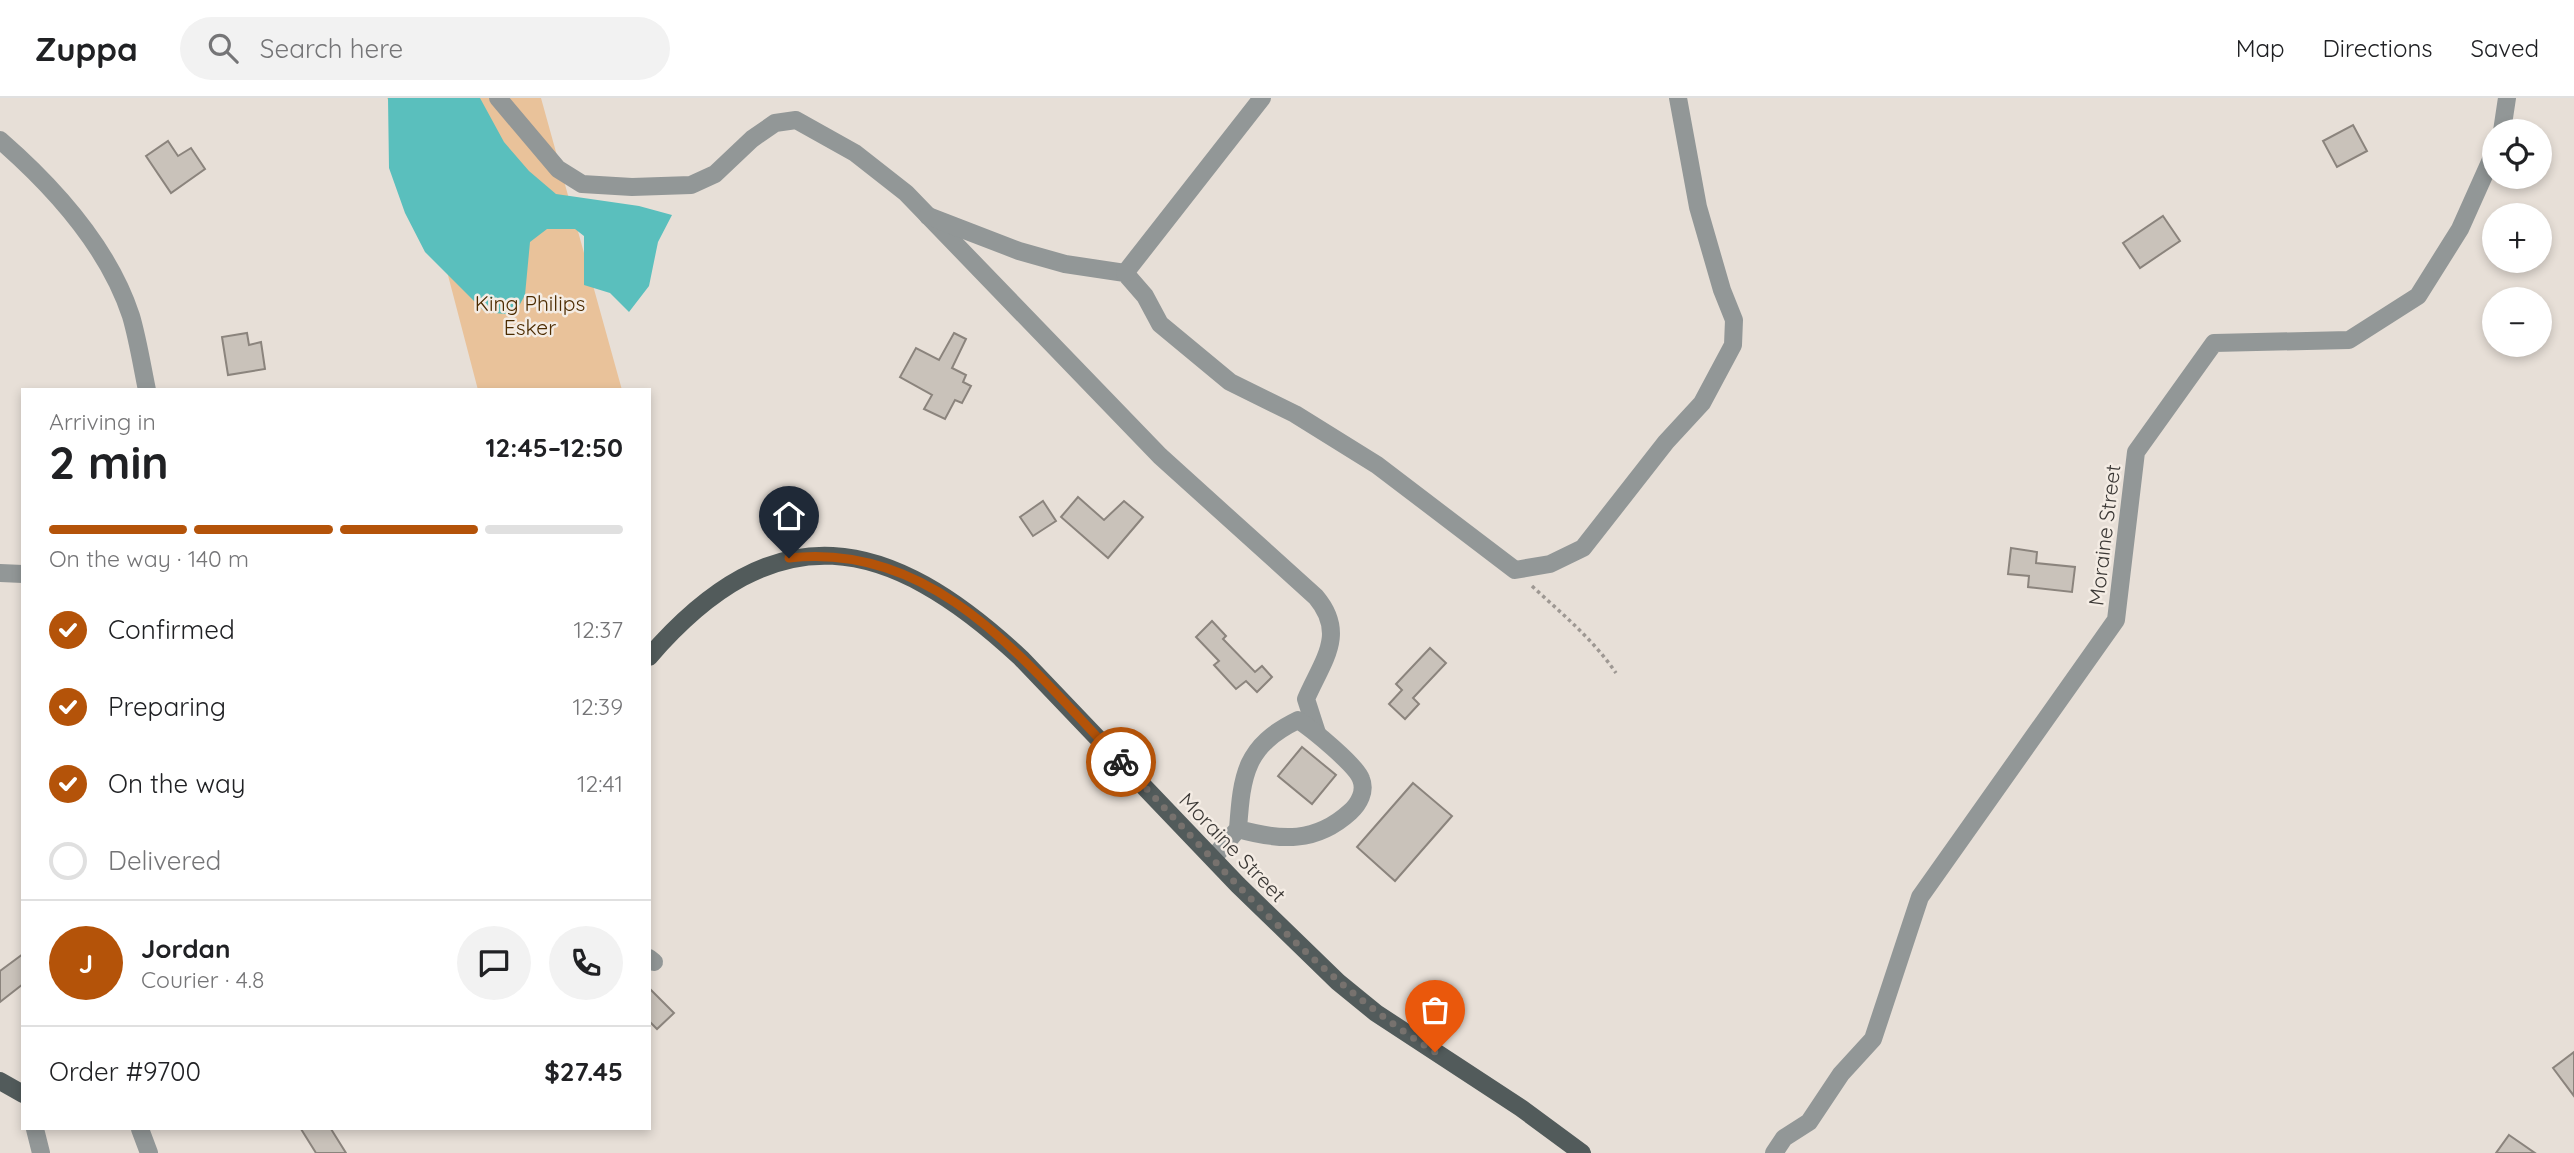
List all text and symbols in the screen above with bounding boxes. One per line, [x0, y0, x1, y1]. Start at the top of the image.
search box [180, 17, 670, 80]
text: Zuppa [35, 28, 138, 69]
icon: search [204, 29, 242, 67]
text: Search here [260, 32, 403, 65]
text: Map [2236, 33, 2285, 63]
text: Directions [2323, 33, 2433, 63]
text: Saved [2471, 33, 2539, 63]
map controls [2482, 119, 2552, 357]
button: locate [2482, 119, 2552, 189]
button: + [2482, 203, 2552, 273]
button: − [2482, 287, 2552, 357]
park label: King Philips Esker [475, 290, 585, 340]
text: Arriving in [49, 407, 156, 436]
text: 12:45–12:50 [485, 431, 623, 464]
text: 2 min [49, 433, 169, 491]
street label: Moraine Street [2082, 463, 2126, 607]
pin [759, 486, 819, 558]
icon: home [770, 497, 808, 535]
text: On the way · 140 m [49, 544, 249, 573]
icon: check [49, 611, 87, 649]
text: Confirmed [108, 613, 235, 646]
text: 12:37 [574, 615, 623, 644]
icon: check [49, 688, 87, 726]
text: Preparing [108, 690, 226, 723]
text: 12:39 [573, 692, 623, 721]
courier [1086, 727, 1156, 797]
icon: bike [1102, 743, 1140, 781]
icon: check [49, 765, 87, 803]
text: On the way [108, 767, 246, 800]
text: 12:41 [577, 769, 623, 798]
street label: Moraine Street [1174, 787, 1292, 907]
text: Delivered [108, 844, 221, 877]
button: chat [457, 926, 531, 1000]
button: phone [549, 926, 623, 1000]
text: Jordan [141, 932, 230, 965]
text: J [79, 947, 93, 980]
text: Courier · 4.8 [141, 965, 264, 994]
pin [1405, 980, 1465, 1052]
icon: bag [1416, 991, 1454, 1029]
text: Order #9700 [49, 1055, 201, 1088]
text: $27.45 [544, 1055, 623, 1088]

